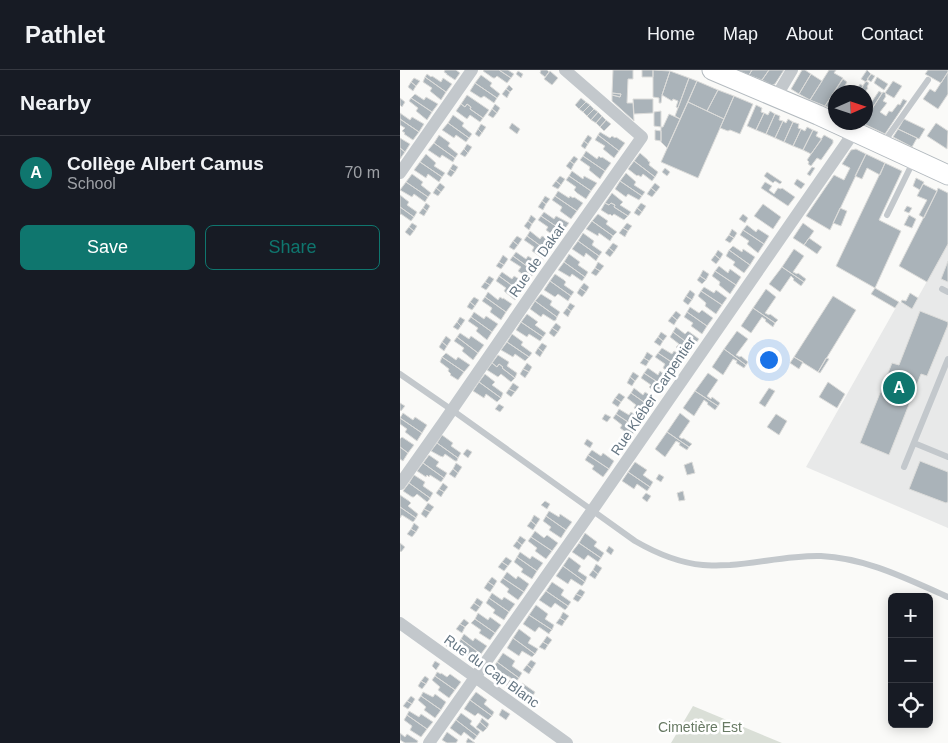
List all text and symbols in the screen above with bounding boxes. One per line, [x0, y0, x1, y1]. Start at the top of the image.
text: Pathlet [25, 21, 105, 48]
text: Home [647, 24, 695, 44]
text: Map [723, 24, 758, 44]
text: About [786, 24, 833, 44]
text: Contact [861, 24, 923, 44]
north arrow [828, 85, 873, 130]
text: Nearby [20, 91, 91, 114]
text: Collège Albert Camus [67, 153, 264, 174]
text: A [30, 164, 42, 181]
text: 70 m [344, 164, 380, 181]
text: School [67, 175, 116, 192]
street label: Rue de Dakar [506, 220, 569, 300]
button: Save [20, 225, 195, 270]
button: Share [205, 225, 380, 270]
street label: Rue Kléber Carpentier [607, 334, 699, 458]
your location [756, 347, 782, 373]
pin: A [883, 369, 915, 407]
map controls [888, 593, 933, 728]
button: + [888, 593, 933, 638]
street label: Rue du Cap Blanc [441, 631, 543, 711]
button: − [888, 638, 933, 683]
button: locate [888, 683, 933, 728]
park label: Cimetière Est [658, 719, 742, 735]

